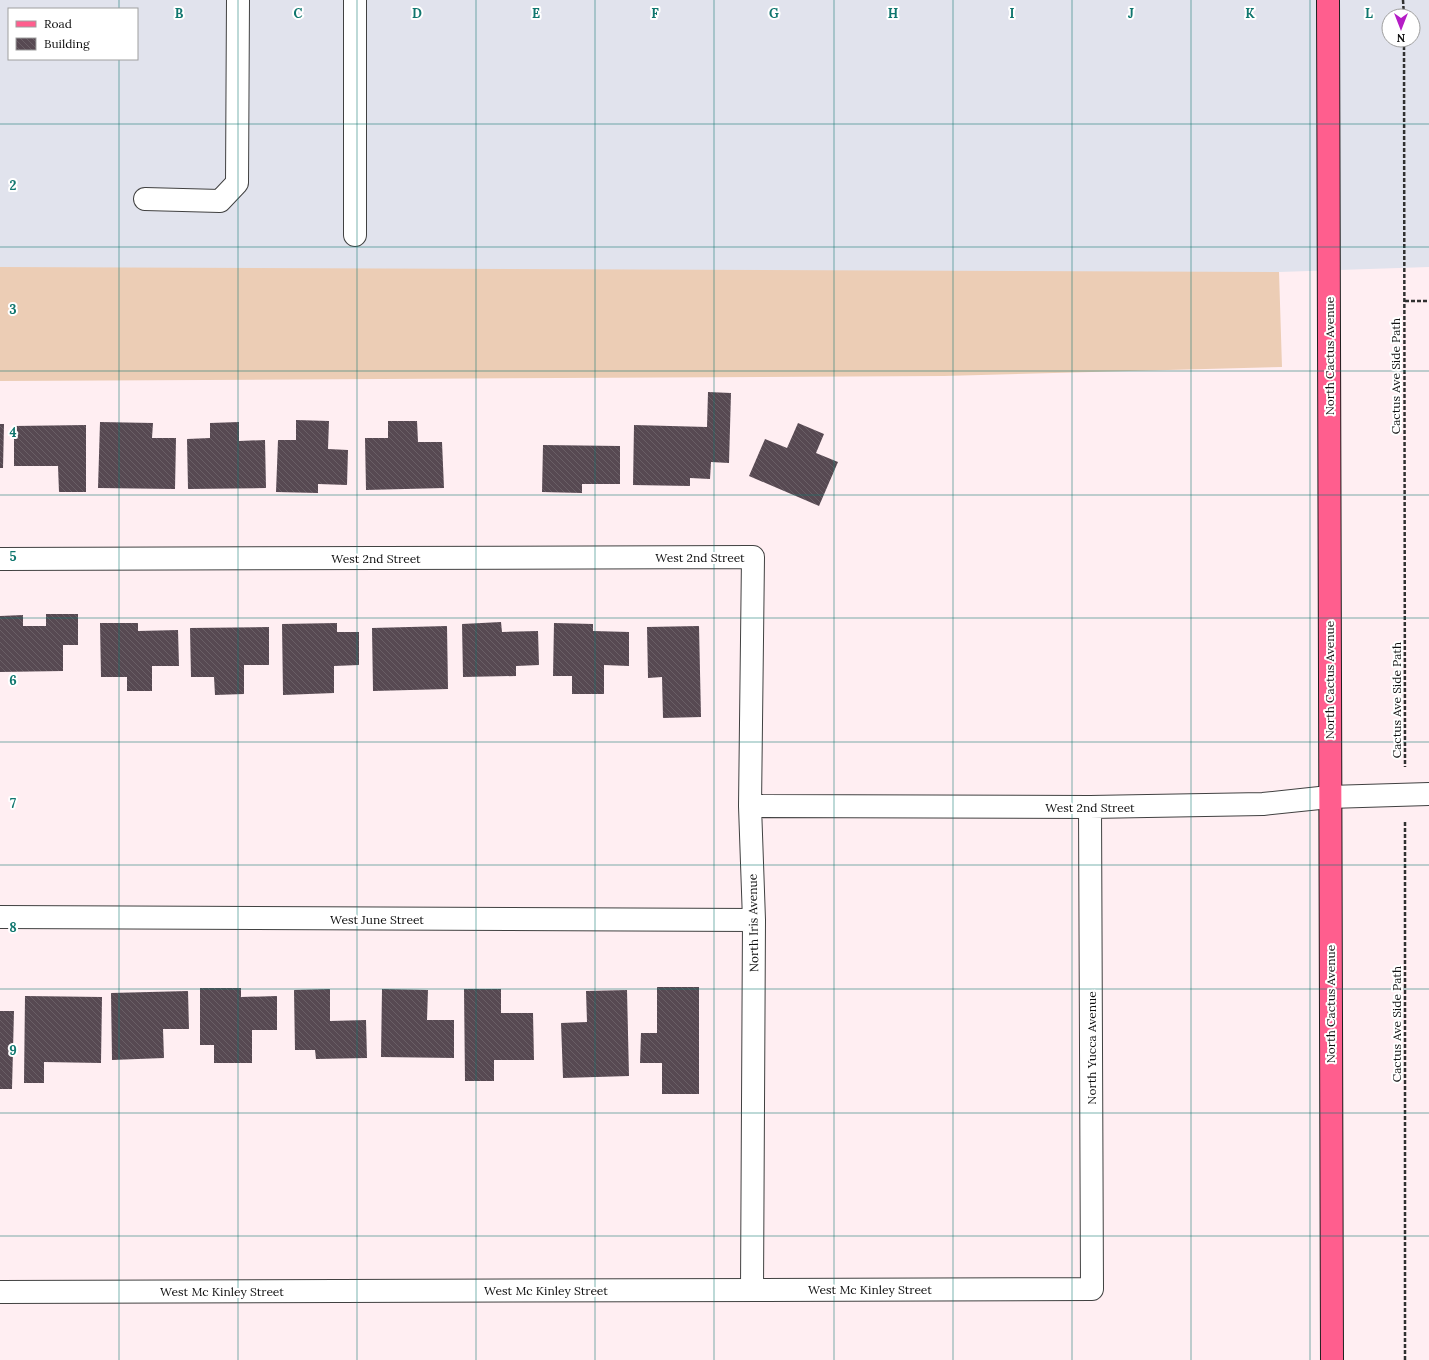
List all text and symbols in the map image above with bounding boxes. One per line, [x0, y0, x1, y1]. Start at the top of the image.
text: B [175, 5, 184, 22]
text: C [294, 5, 303, 22]
text: D [412, 5, 422, 22]
text: E [532, 5, 540, 22]
text: F [651, 5, 659, 22]
text: G [769, 5, 779, 22]
text: H [888, 5, 898, 22]
text: I [1009, 5, 1015, 22]
text: J [1128, 5, 1134, 22]
text: K [1245, 5, 1255, 22]
text: L [1365, 5, 1373, 22]
legend [8, 8, 138, 60]
north arrow [1381, 8, 1421, 48]
text: Road [44, 16, 72, 31]
text: N [1396, 31, 1405, 45]
text: Building [44, 36, 90, 51]
text: 2 [10, 177, 17, 194]
street label: North Cactus Avenue [1322, 296, 1337, 415]
text: 3 [9, 301, 17, 318]
street label: Cactus Ave Side Path [1388, 318, 1403, 434]
text: 4 [9, 424, 17, 441]
text: 5 [9, 548, 17, 565]
street label: West 2nd Street [655, 550, 745, 565]
street label: West 2nd Street [331, 551, 421, 566]
street label: North Cactus Avenue [1322, 620, 1337, 739]
street label: Cactus Ave Side Path [1389, 642, 1404, 758]
text: 6 [9, 672, 17, 689]
text: 7 [10, 795, 16, 812]
street label: West 2nd Street [1045, 800, 1135, 815]
street label: North Iris Avenue [745, 873, 761, 972]
street label: West June Street [330, 912, 424, 927]
text: 8 [9, 919, 17, 936]
street label: North Cactus Avenue [1323, 944, 1338, 1063]
street label: Cactus Ave Side Path [1389, 966, 1404, 1082]
street label: North Yucca Avenue [1084, 991, 1099, 1105]
text: 9 [9, 1042, 17, 1059]
street label: West Mc Kinley Street [808, 1282, 932, 1297]
street label: West Mc Kinley Street [484, 1283, 608, 1298]
street label: West Mc Kinley Street [160, 1284, 284, 1299]

